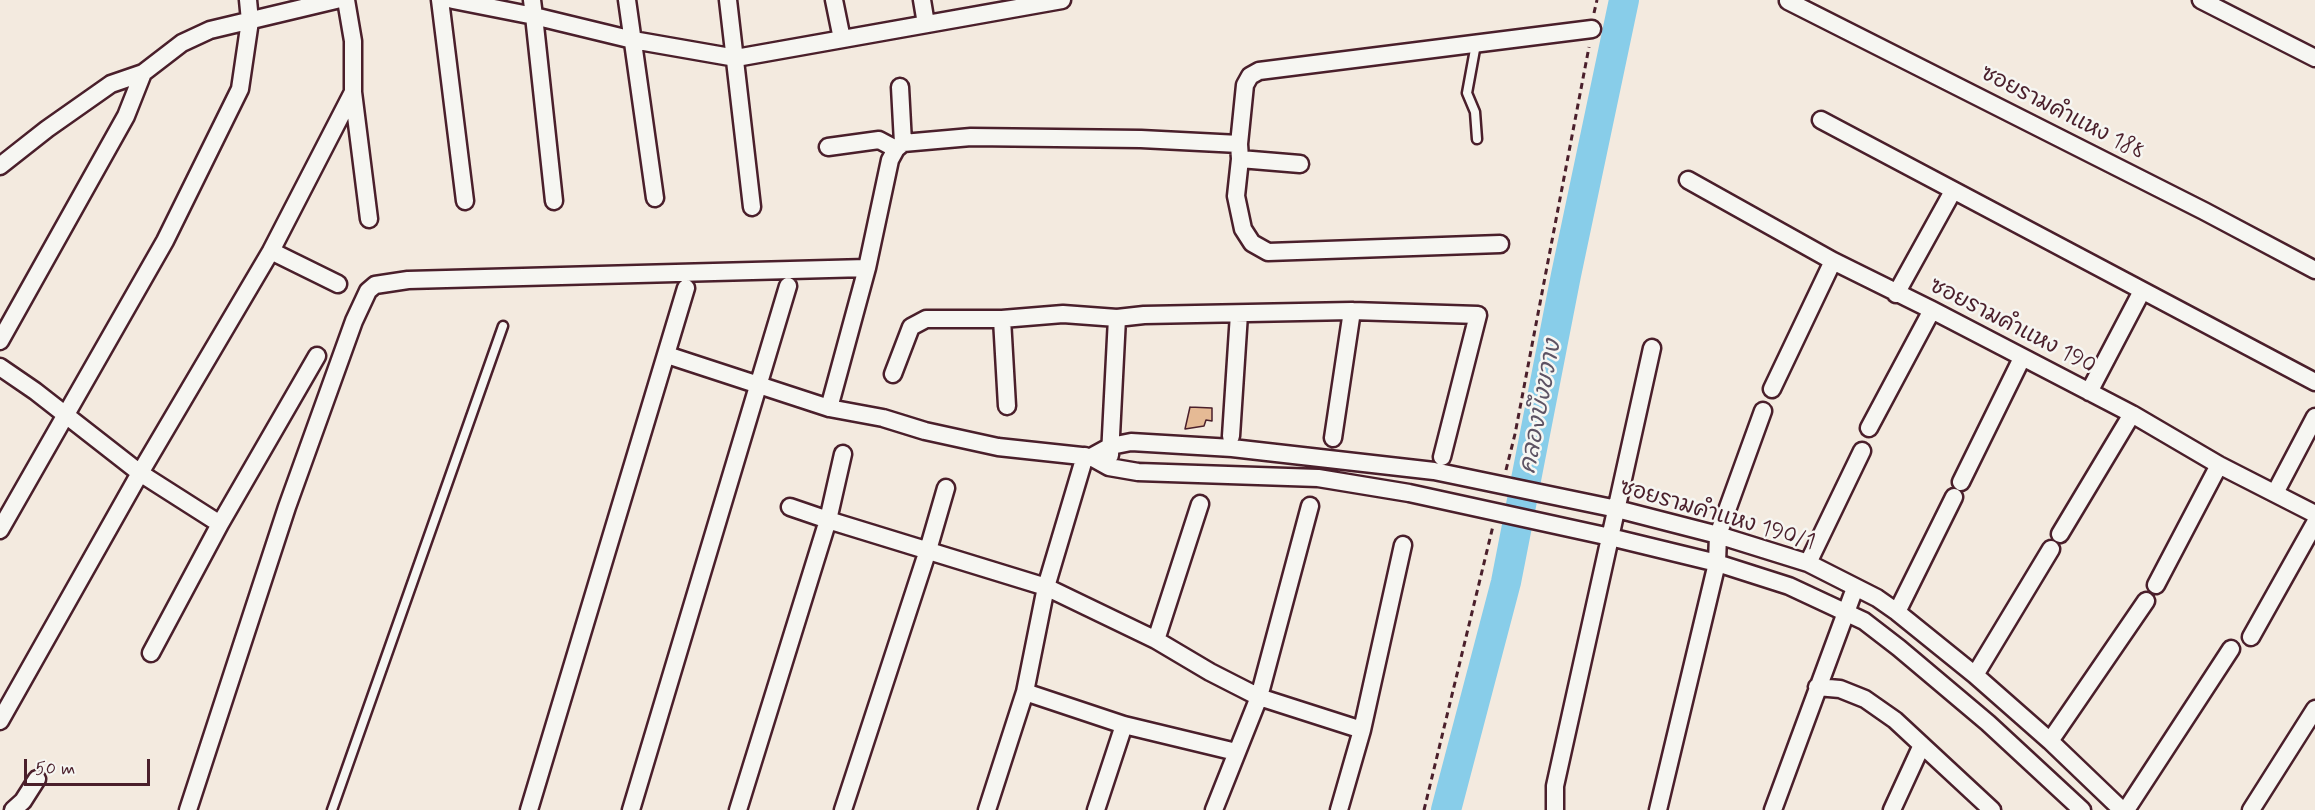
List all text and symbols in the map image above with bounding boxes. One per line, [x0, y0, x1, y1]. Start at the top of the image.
street label: ซอยรามคำแหง 188 [1976, 61, 2148, 167]
street label: ซอยรามคำแหง 190 [1924, 274, 2100, 380]
water label: คลองบึงขวาง [1515, 338, 1569, 476]
street label: ซอยรามคำแหง 190/1 [1616, 475, 1818, 557]
scale bar [27, 747, 153, 785]
text: 50 m [35, 757, 75, 781]

